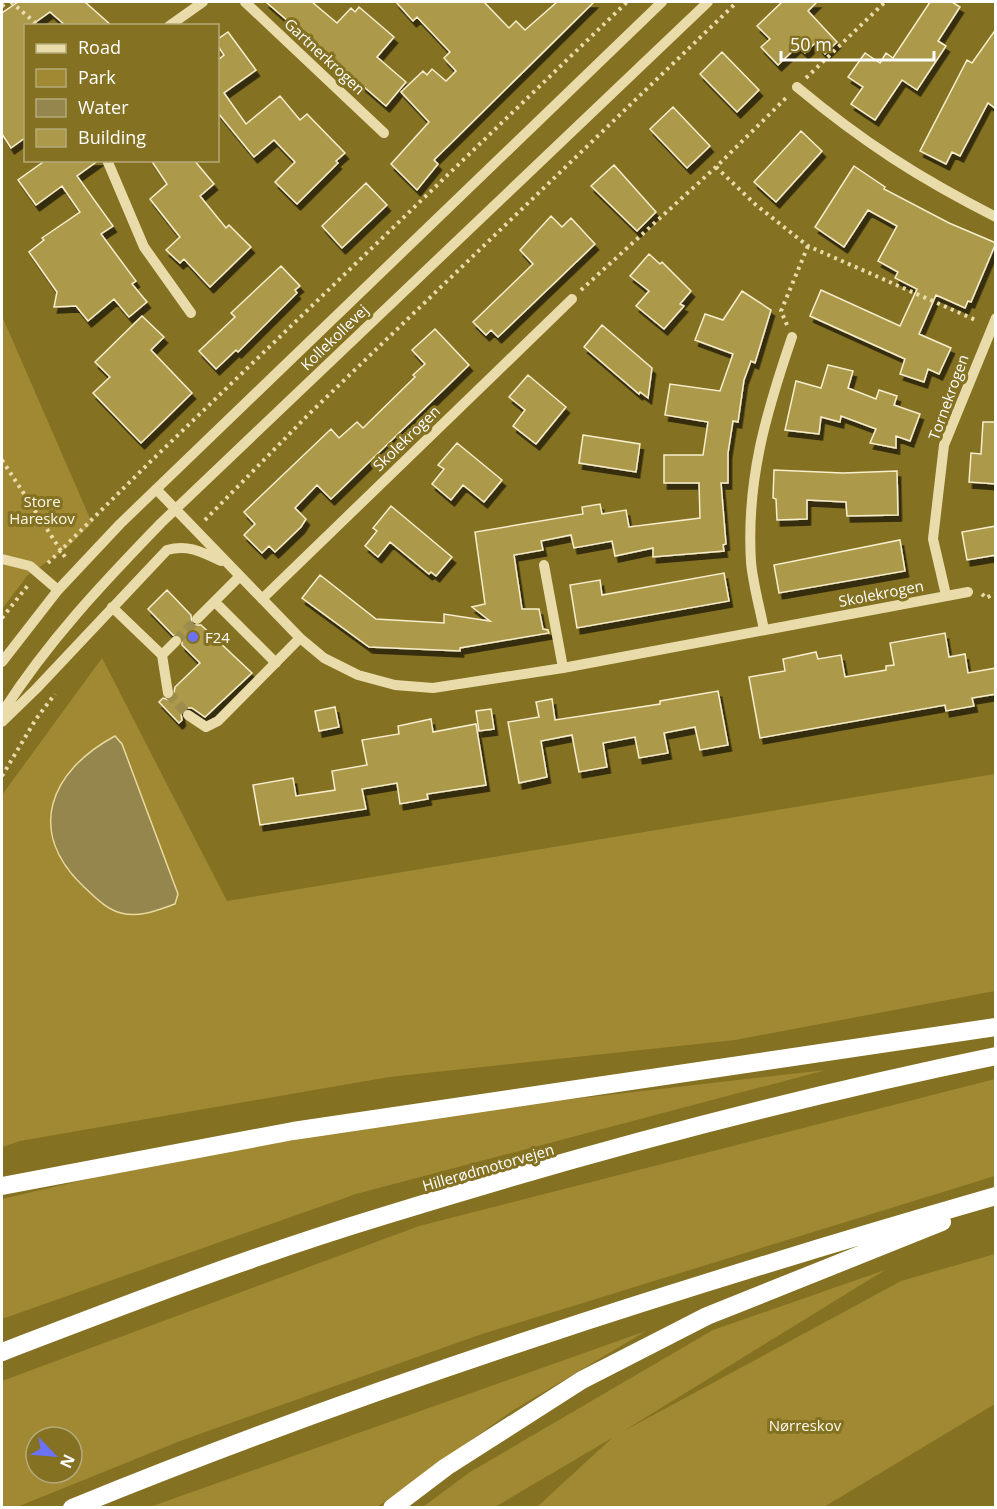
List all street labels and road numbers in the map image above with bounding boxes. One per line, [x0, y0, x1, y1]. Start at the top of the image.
street label: Gartnerkrogen [280, 13, 370, 99]
street label: Kollekollevej [296, 300, 372, 374]
street label: Tornekrogen [923, 351, 973, 443]
street label: Skolekrogen [368, 401, 444, 475]
street label: Skolekrogen [837, 575, 925, 611]
street label: Hillerødmotorvejen [420, 1139, 556, 1195]

